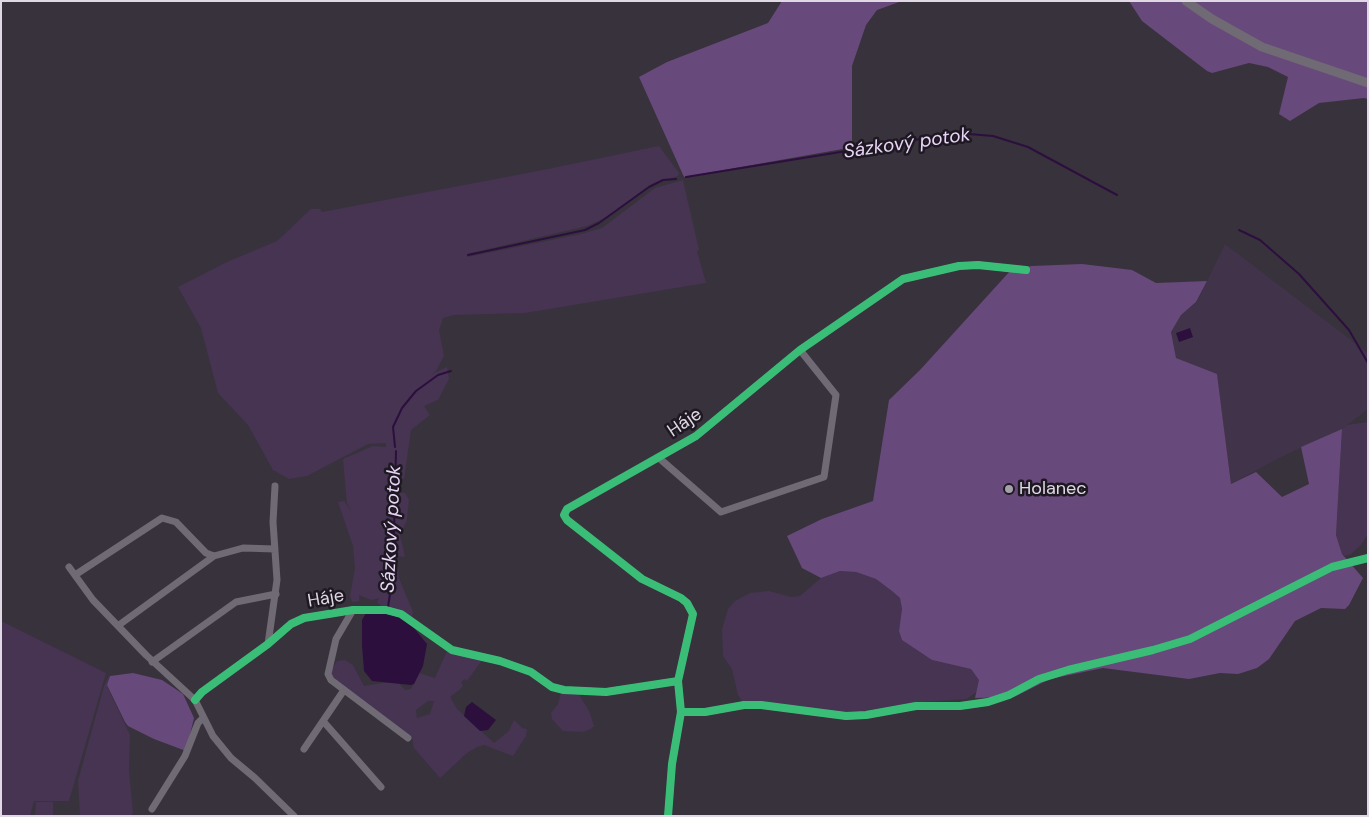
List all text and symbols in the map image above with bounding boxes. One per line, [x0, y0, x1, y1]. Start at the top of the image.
water label: Sázkový potok [842, 124, 972, 164]
street label: Háje [664, 404, 706, 442]
water label: Sázkový potok [377, 465, 407, 593]
place label: Holanec [1019, 478, 1087, 500]
marker: Holanec [1003, 483, 1015, 495]
street label: Háje [306, 585, 346, 613]

